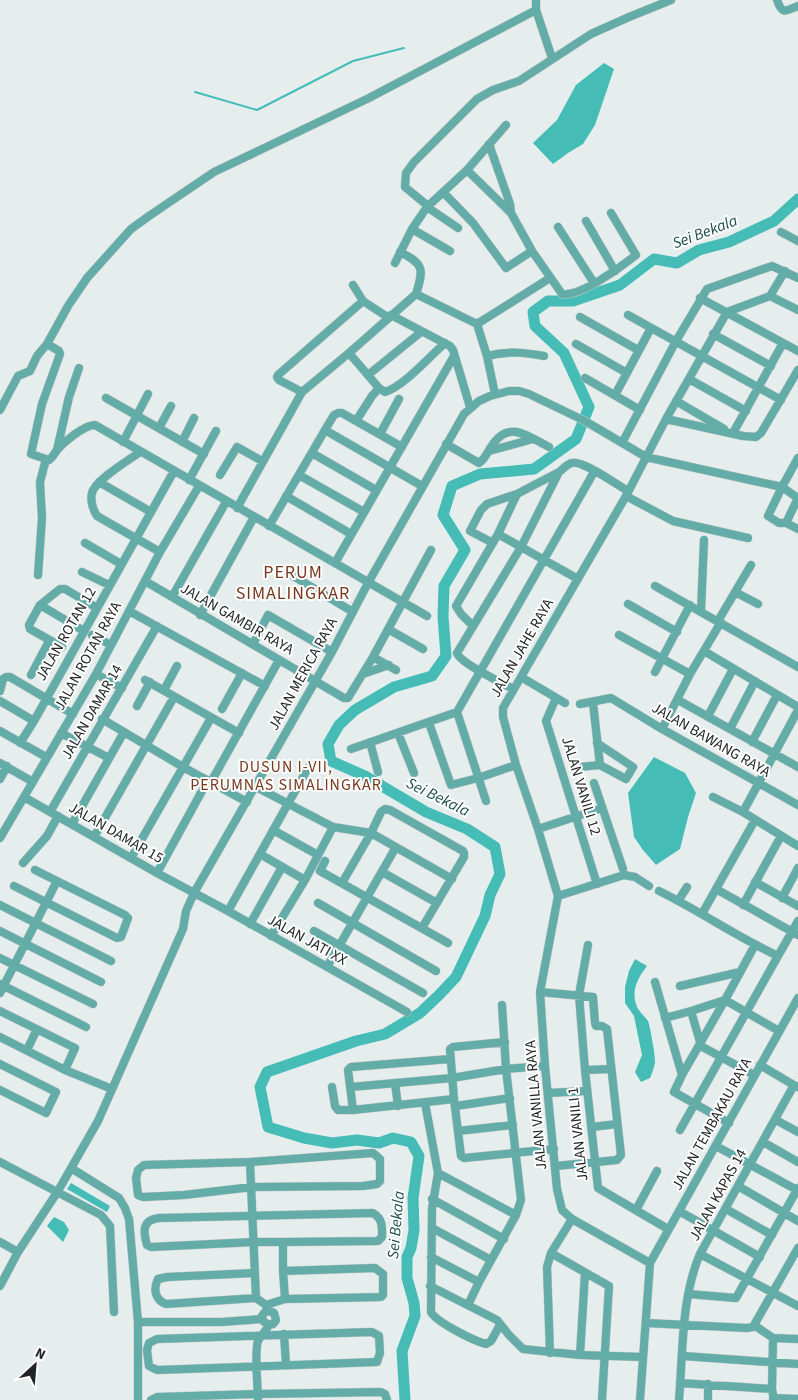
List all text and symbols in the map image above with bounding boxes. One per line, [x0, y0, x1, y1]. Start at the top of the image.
water label: Sei Bekala [669, 209, 741, 254]
district label: PERUM SIMALINGKAR [236, 560, 350, 606]
street label: JALAN GAMBIR RAYA [177, 578, 298, 660]
street label: JALAN ROTAN 12 [31, 583, 101, 685]
street label: JALAN JAHE RAYA [485, 594, 559, 701]
street label: JALAN ROTAN RAYA [49, 597, 127, 714]
street label: JALAN MERICA RAYA [263, 613, 343, 734]
street label: JALAN DAMAR 14 [56, 660, 128, 763]
street label: JALAN BAWANG RAYA [648, 697, 775, 783]
street label: JALAN VANILI 12 [556, 734, 606, 838]
district label: DUSUN I-VII, PERUMNAS SIMALINGKAR [190, 756, 382, 796]
water label: Sei Bekala [403, 772, 474, 822]
street label: JALAN DAMAR 15 [65, 797, 167, 869]
street label: JALAN JATI XX [263, 909, 351, 971]
street label: JALAN VANILLA RAYA [520, 1038, 552, 1171]
street label: JALAN TEMBAKAU RAYA [667, 1053, 757, 1194]
street label: JALAN VANILI 1 [563, 1086, 593, 1182]
street label: JALAN KAPAS 14 [684, 1145, 752, 1245]
water label: Sei Bekala [382, 1190, 410, 1260]
north arrow [10, 1340, 60, 1390]
text: N [32, 1343, 49, 1365]

